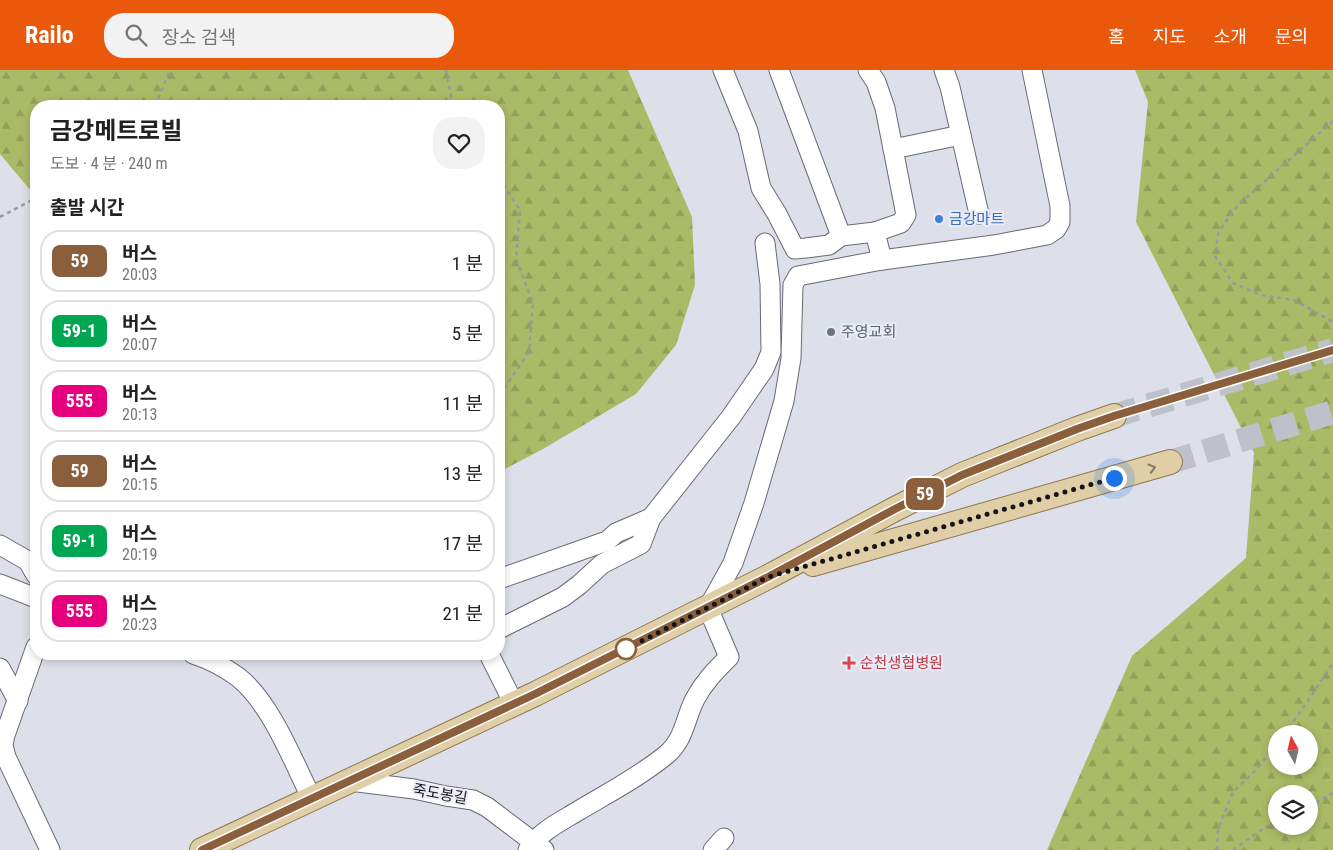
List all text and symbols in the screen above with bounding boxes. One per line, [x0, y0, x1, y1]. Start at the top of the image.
search box [104, 13, 454, 58]
text: Railo [25, 21, 74, 49]
icon: search [122, 21, 150, 49]
text: 장소 검색 [162, 26, 236, 49]
text: 홈 [1108, 26, 1125, 47]
text: 지도 [1153, 26, 1186, 47]
text: 소개 [1214, 26, 1247, 47]
text: 문의 [1275, 26, 1308, 47]
text: 금강메트로빌 [50, 117, 182, 145]
button: heart [433, 117, 485, 169]
text: 도보 · 4 분 · 240 m [50, 154, 168, 173]
text: 출발 시간 [50, 196, 124, 219]
place label: 금강마트 [949, 210, 1004, 228]
marker: 금강마트 [933, 213, 945, 225]
text: 버스 [122, 242, 157, 265]
text: 59 [70, 250, 89, 271]
text: 1 분 [452, 252, 483, 275]
text: 20:03 [122, 265, 157, 284]
text: 버스 [122, 312, 157, 335]
text: 59-1 [63, 320, 96, 341]
text: 5 분 [452, 322, 483, 345]
place label: 주영교회 [841, 323, 896, 341]
marker: 주영교회 [825, 326, 837, 338]
text: 20:07 [122, 335, 157, 354]
text: 버스 [122, 382, 157, 405]
text: 555 [66, 390, 93, 411]
text: 11 분 [442, 392, 483, 415]
text: 20:13 [122, 405, 157, 424]
text: 버스 [122, 452, 157, 475]
text: 59 [70, 460, 89, 481]
text: 13 분 [442, 462, 483, 485]
one-way arrow [1147, 463, 1155, 473]
your location [1102, 466, 1127, 491]
text: 20:15 [122, 475, 157, 494]
line badge: 59 [902, 478, 948, 510]
text: 59 [916, 483, 934, 504]
text: 버스 [122, 522, 157, 545]
text: 59-1 [63, 530, 96, 551]
text: 17 분 [442, 532, 483, 555]
text: 20:19 [122, 545, 157, 564]
text: 버스 [122, 592, 157, 615]
text: 555 [66, 600, 93, 621]
text: 21 분 [442, 602, 483, 625]
text: 20:23 [122, 615, 157, 634]
unlabelled marker [615, 638, 637, 660]
place label: 순천생협병원 [860, 654, 943, 672]
marker: 순천생협병원 [842, 656, 856, 670]
north arrow [1268, 725, 1318, 775]
map controls [1268, 725, 1318, 835]
street label: 죽도봉길 [411, 780, 469, 808]
button: layers [1268, 785, 1318, 835]

